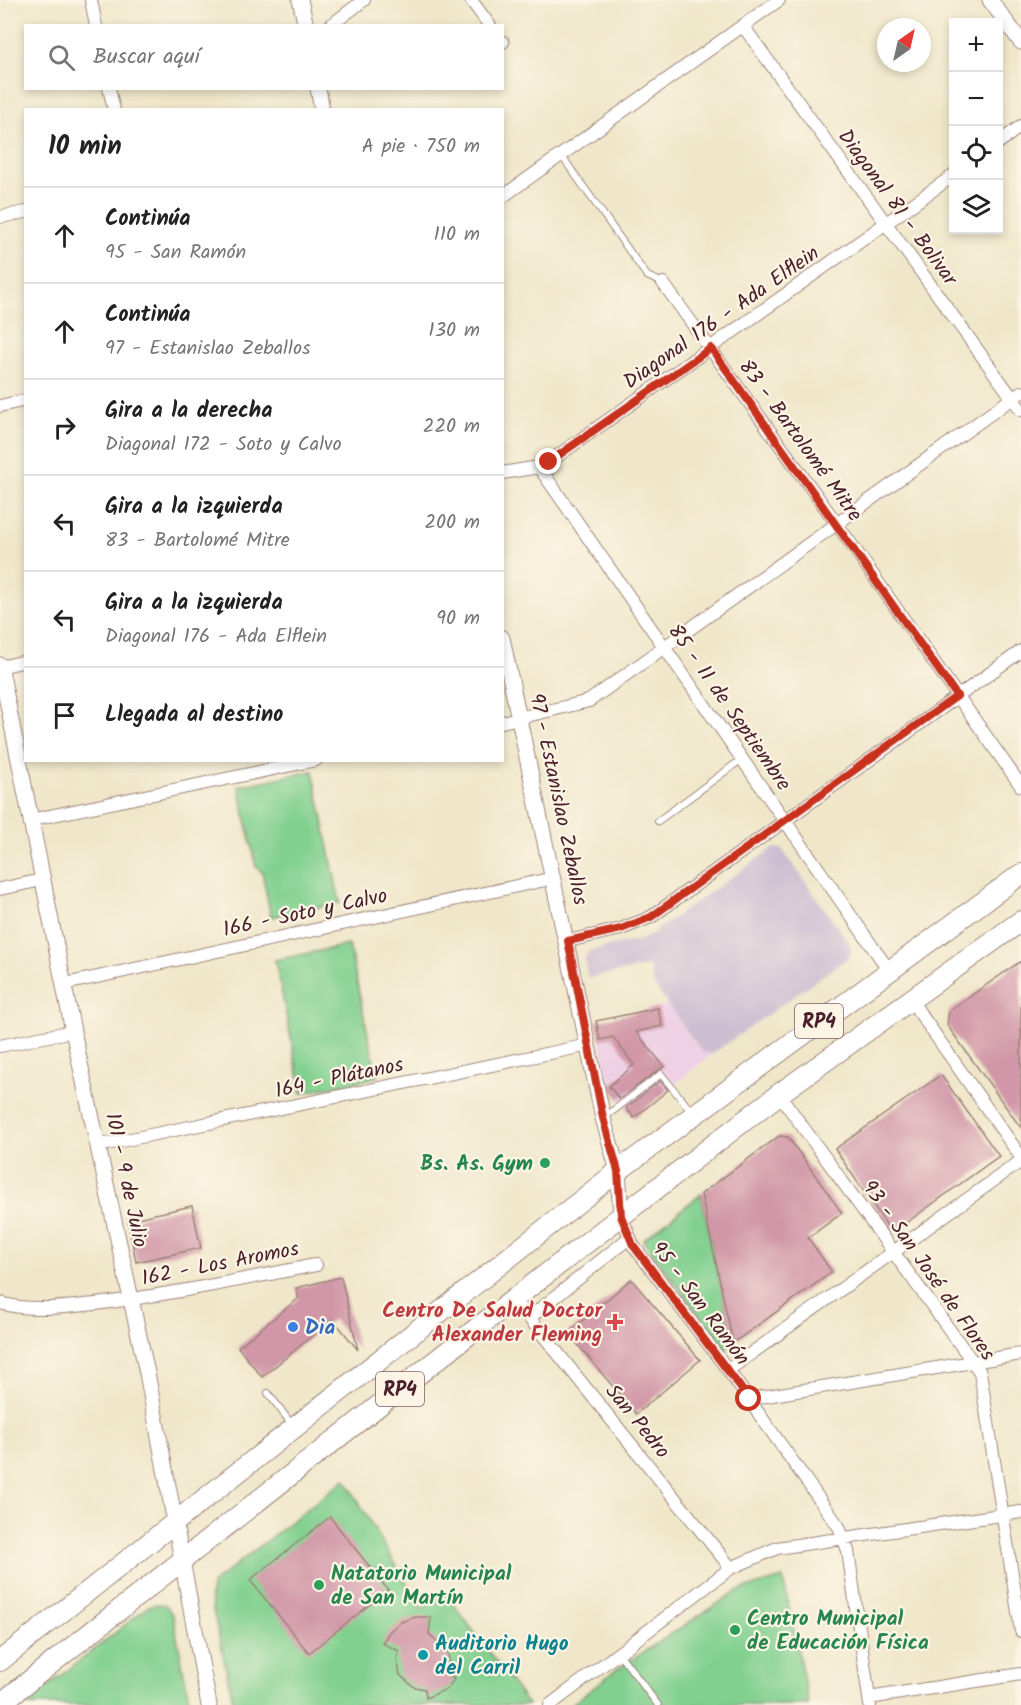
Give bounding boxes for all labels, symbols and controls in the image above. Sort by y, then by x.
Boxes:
north arrow [877,18,931,72]
map controls [949,18,1003,234]
button: + [949,18,1003,72]
search box [24,24,504,90]
text: Buscar aquí [93,40,200,75]
icon: search [45,41,78,74]
button: − [949,72,1003,126]
street label: Diagonal 81 - Bolivar [829,123,966,294]
text: 10 min [48,126,122,168]
button: locate [949,126,1003,180]
text: A pie · 750 m [362,131,480,163]
button: layers [949,180,1003,234]
text: Continúa [105,202,190,237]
icon: ahead [48,219,81,252]
text: 110 m [434,219,480,251]
text: 95 - San Ramón [105,237,246,269]
street label: Diagonal 176 - Ada Elflein [617,238,827,399]
text: Continúa [105,298,190,333]
icon: ahead [48,315,81,348]
text: 130 m [428,315,480,347]
text: 97 - Estanislao Zeballos [105,333,311,365]
street label: 83 - Bartolomé Mitre [729,353,870,530]
text: Gira a la derecha [105,394,272,429]
icon: right [48,411,81,444]
text: 220 m [423,411,480,443]
text: Diagonal 172 - Soto y Calvo [105,429,342,461]
route end [535,448,561,474]
text: Gira a la izquierda [105,490,283,525]
icon: left [48,507,81,540]
text: 200 m [424,507,480,539]
text: 83 - Bartolomé Mitre [105,525,290,557]
text: Gira a la izquierda [105,586,283,621]
icon: left [48,603,81,636]
text: 90 m [436,603,480,635]
street label: 85 - 11 de Septiembre [659,617,799,799]
text: Diagonal 176 - Ada Elflein [105,621,327,653]
street label: 97 - Estanislao Zeballos [519,690,596,908]
text: Llegada al destino [105,698,283,733]
icon: arrive [48,699,81,732]
street label: 166 - Soto y Calvo [220,880,391,947]
road number: RP4 [795,1004,843,1038]
street label: 164 - Plátanos [272,1049,407,1108]
street label: 101 - 9 de Julio [95,1110,156,1251]
place label: Bs. As. Gym [420,1148,533,1181]
marker: Bs. As. Gym [538,1156,552,1170]
street label: 93 - San José de Flores [853,1174,1003,1368]
street label: 162 - Los Aromos [139,1233,302,1296]
street label: 95 - San Ramón [642,1235,758,1373]
place label: Centro De Salud Doctor Alexander Fleming [382,1295,603,1352]
place label: Dia [305,1312,335,1345]
marker: Centro De Salud Doctor Alexander Fleming [606,1313,624,1331]
marker: Dia [286,1320,300,1334]
road number: RP4 [376,1372,424,1406]
street label: San Pedro [596,1377,677,1467]
route start [735,1385,761,1411]
place label: Natatorio Municipal de San Martín [331,1558,512,1615]
marker: Natatorio Municipal de San Martín [312,1578,326,1592]
place label: Centro Municipal de Educación Física [747,1603,929,1660]
marker: Centro Municipal de Educación Física [728,1623,742,1637]
place label: Auditorio Hugo del Carril [435,1628,569,1685]
marker: Auditorio Hugo del Carril [416,1648,430,1662]

